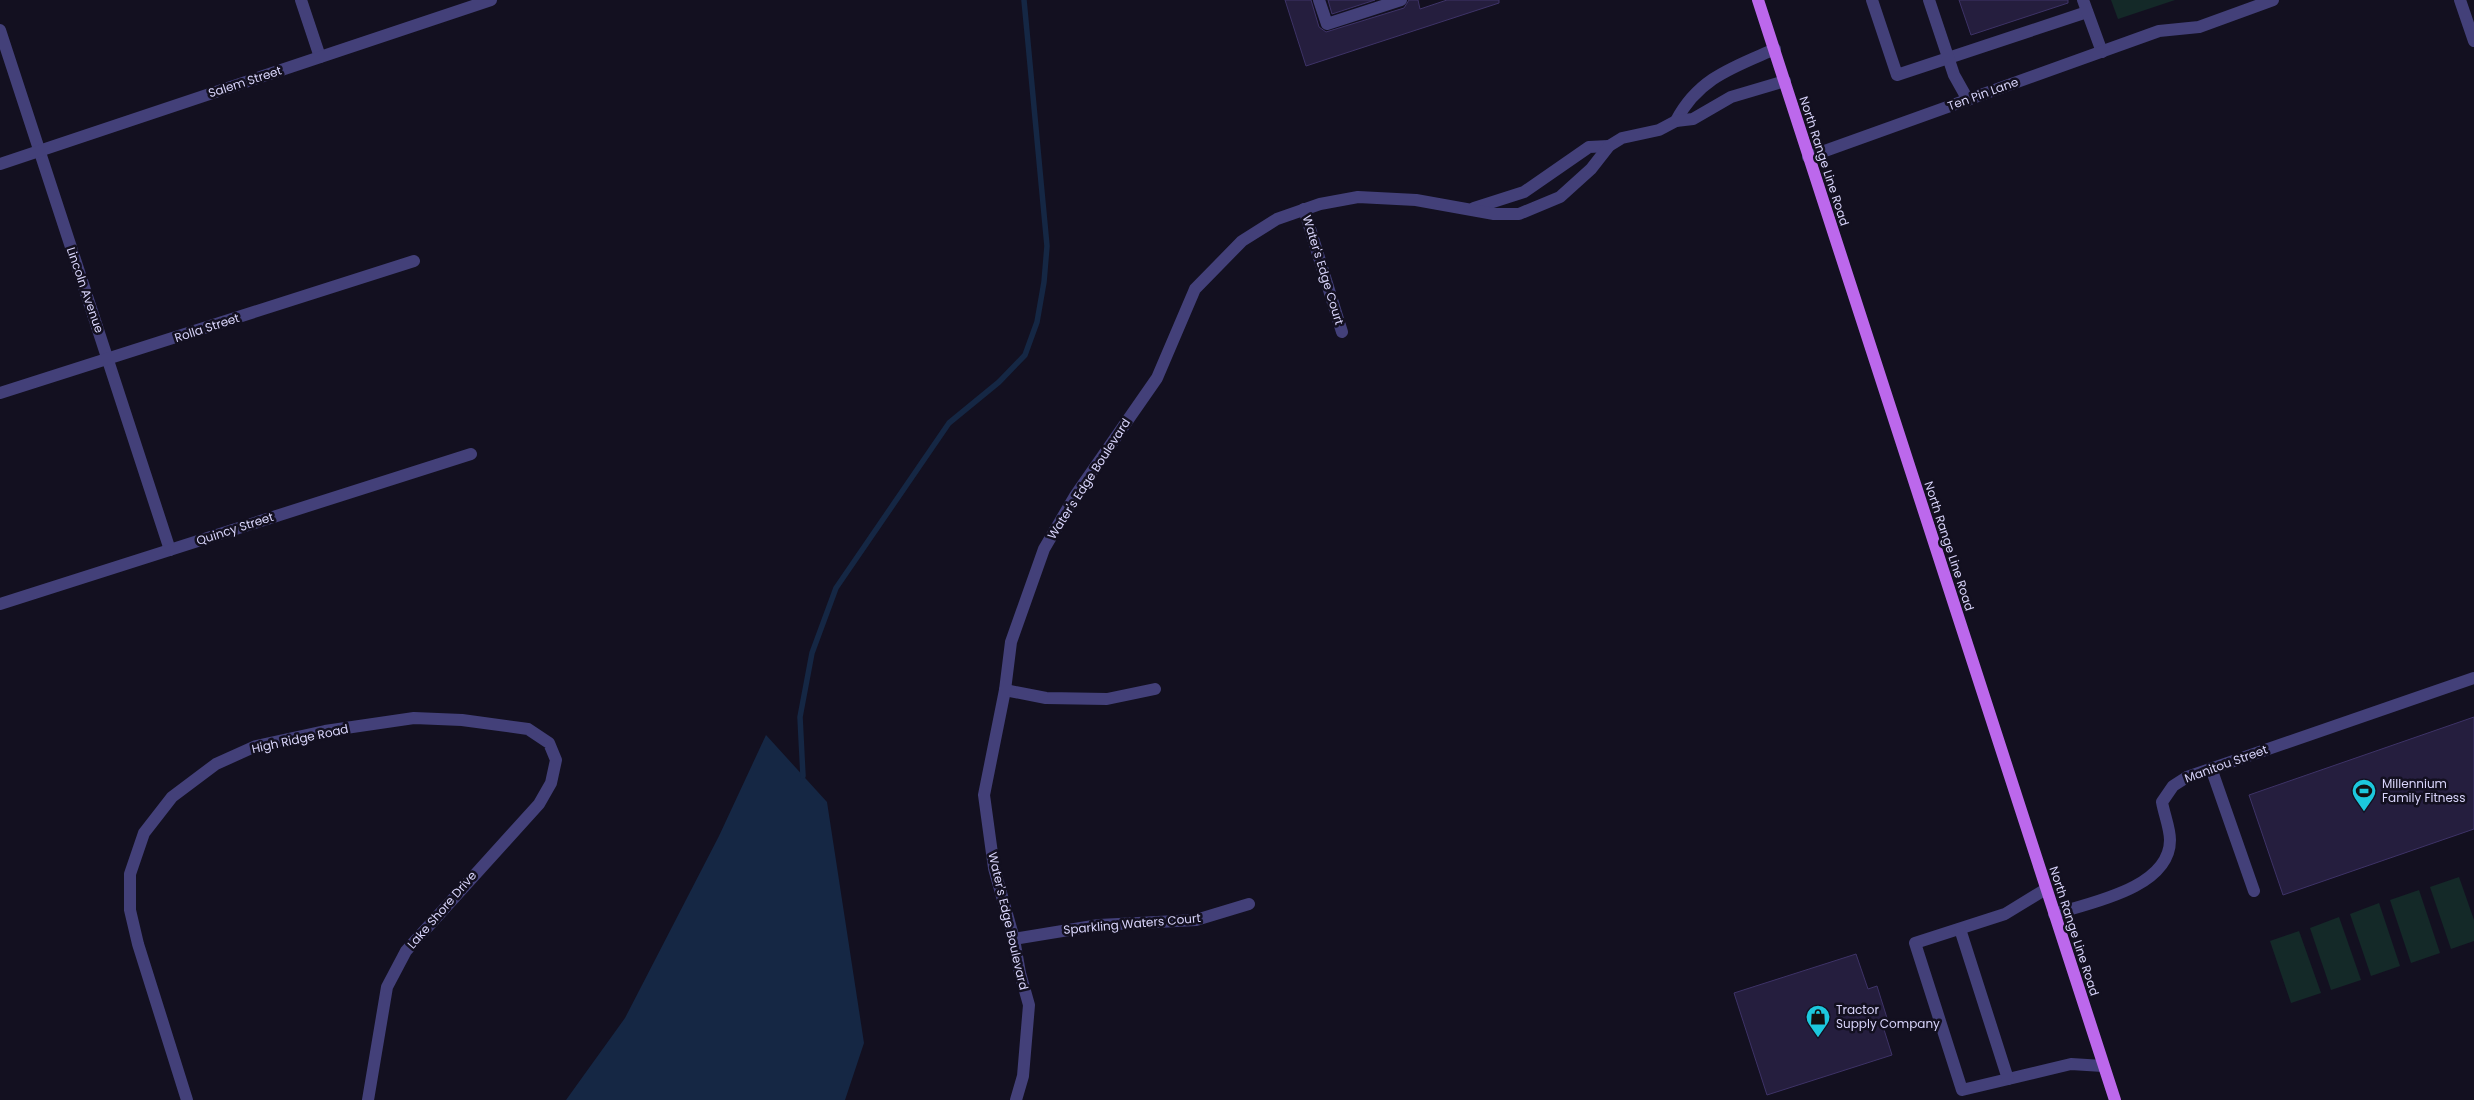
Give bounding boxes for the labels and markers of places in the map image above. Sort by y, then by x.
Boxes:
place label: Millennium Family Fitness [2382,775,2465,806]
sports icon: Millennium Family Fitness [2351,778,2377,812]
place label: Tractor Supply Company [1836,1001,1940,1032]
shop icon: Tractor Supply Company [1805,1004,1831,1038]

